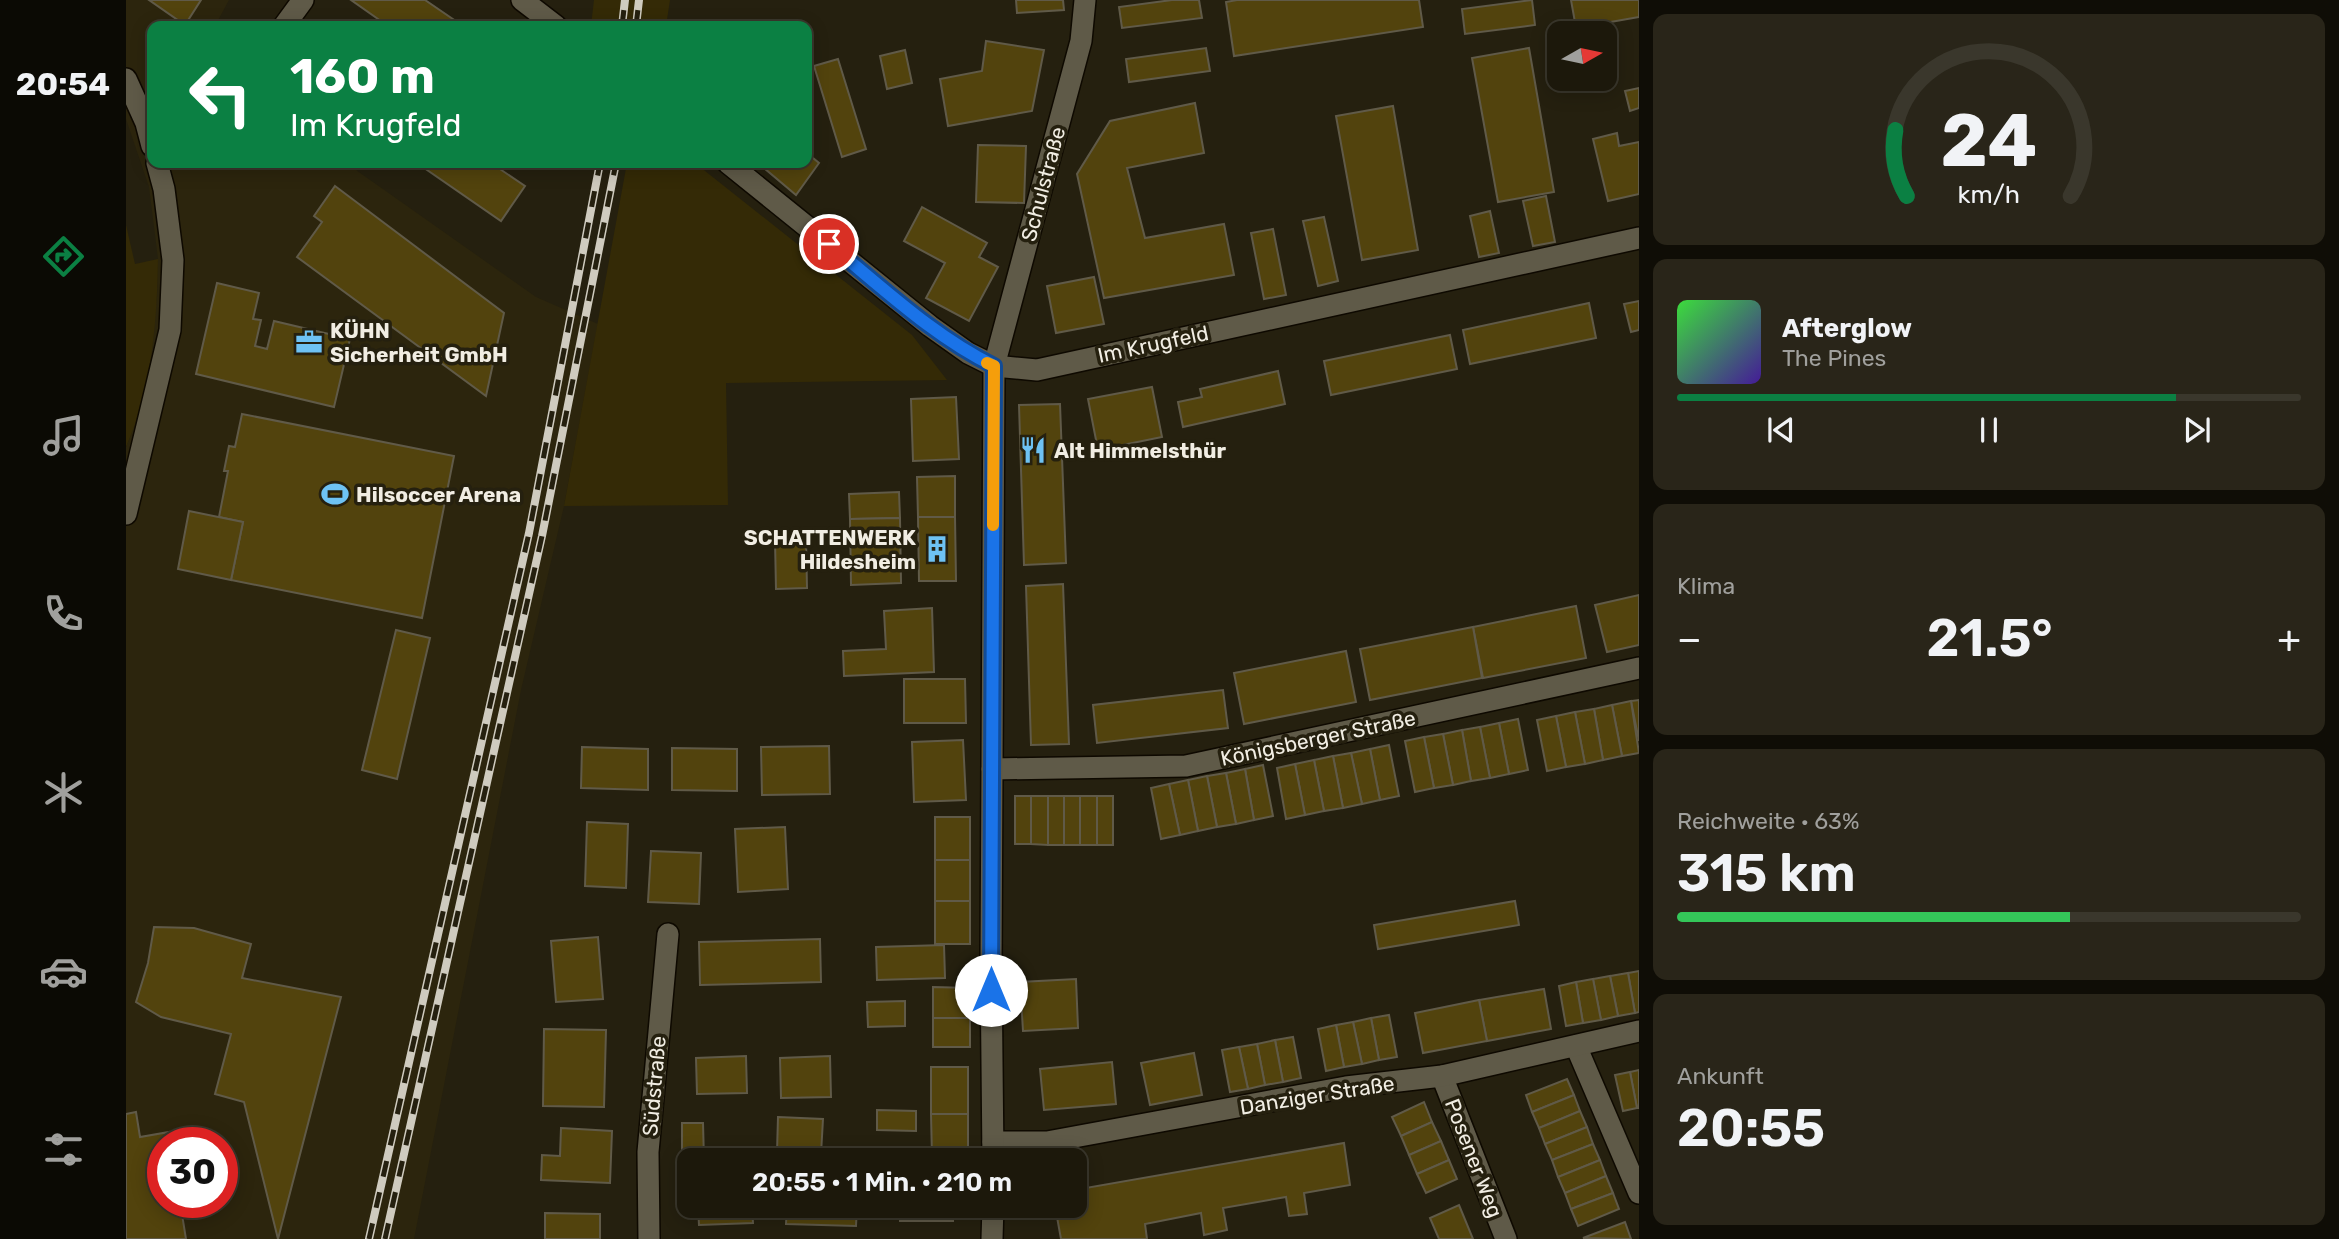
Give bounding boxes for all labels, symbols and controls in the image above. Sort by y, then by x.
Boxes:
north arrow [1547,21,1617,91]
map controls [1547,21,1617,91]
text: 160 m [290,47,435,105]
icon: left [175,49,266,140]
text: 20:54 [16,65,110,103]
text: 24 [1941,98,2037,184]
text: Im Krugfeld [290,106,462,144]
street label: Schulstraße [1016,124,1070,244]
text: km/h [1958,179,2020,208]
pin [799,214,859,274]
icon: arrive [810,225,848,263]
icon: directions [39,232,88,281]
text: Afterglow [1782,313,1912,344]
place label: KÜHN Sicherheit GmbH [330,318,508,367]
street label: Im Krugfeld [1095,320,1211,368]
office icon: KÜHN Sicherheit GmbH [294,327,324,357]
text: The Pines [1782,344,1886,372]
icon: music [39,411,88,460]
icon: previous [1762,411,1800,449]
icon: pause [1970,411,2008,449]
icon: next [2178,411,2216,449]
restaurant icon: Alt Himmelsthür [1018,435,1048,465]
place label: Alt Himmelsthür [1054,438,1226,463]
sports icon: Hilsoccer Arena [320,479,350,509]
place label: Hilsoccer Arena [356,482,521,507]
place label: SCHATTENWERK Hildesheim [744,525,916,574]
building icon: SCHATTENWERK Hildesheim [922,534,952,564]
text: Klima [1677,572,1735,600]
icon: phone [39,589,88,638]
text: 21.5° [1926,607,2053,669]
text: − [1677,616,1702,662]
text: + [2277,616,2301,662]
street label: Königsberger Straße [1218,705,1418,771]
icon: climate [39,768,88,817]
text: Reichweite · 63% [1677,807,1859,835]
text: 315 km [1677,842,1856,904]
icon: car [39,947,88,996]
position arrow [954,953,1028,1027]
street label: Südstraße [637,1035,671,1137]
text: Ankunft [1677,1062,1764,1090]
street label: Danziger Straße [1238,1070,1396,1120]
street label: Posener Weg [1440,1095,1508,1221]
text: 20:55 [1677,1097,1825,1159]
icon: filters [39,1125,88,1174]
speed limit sign: 30 [147,1127,238,1218]
text: 20:55 · 1 Min. · 210 m [752,1167,1012,1198]

